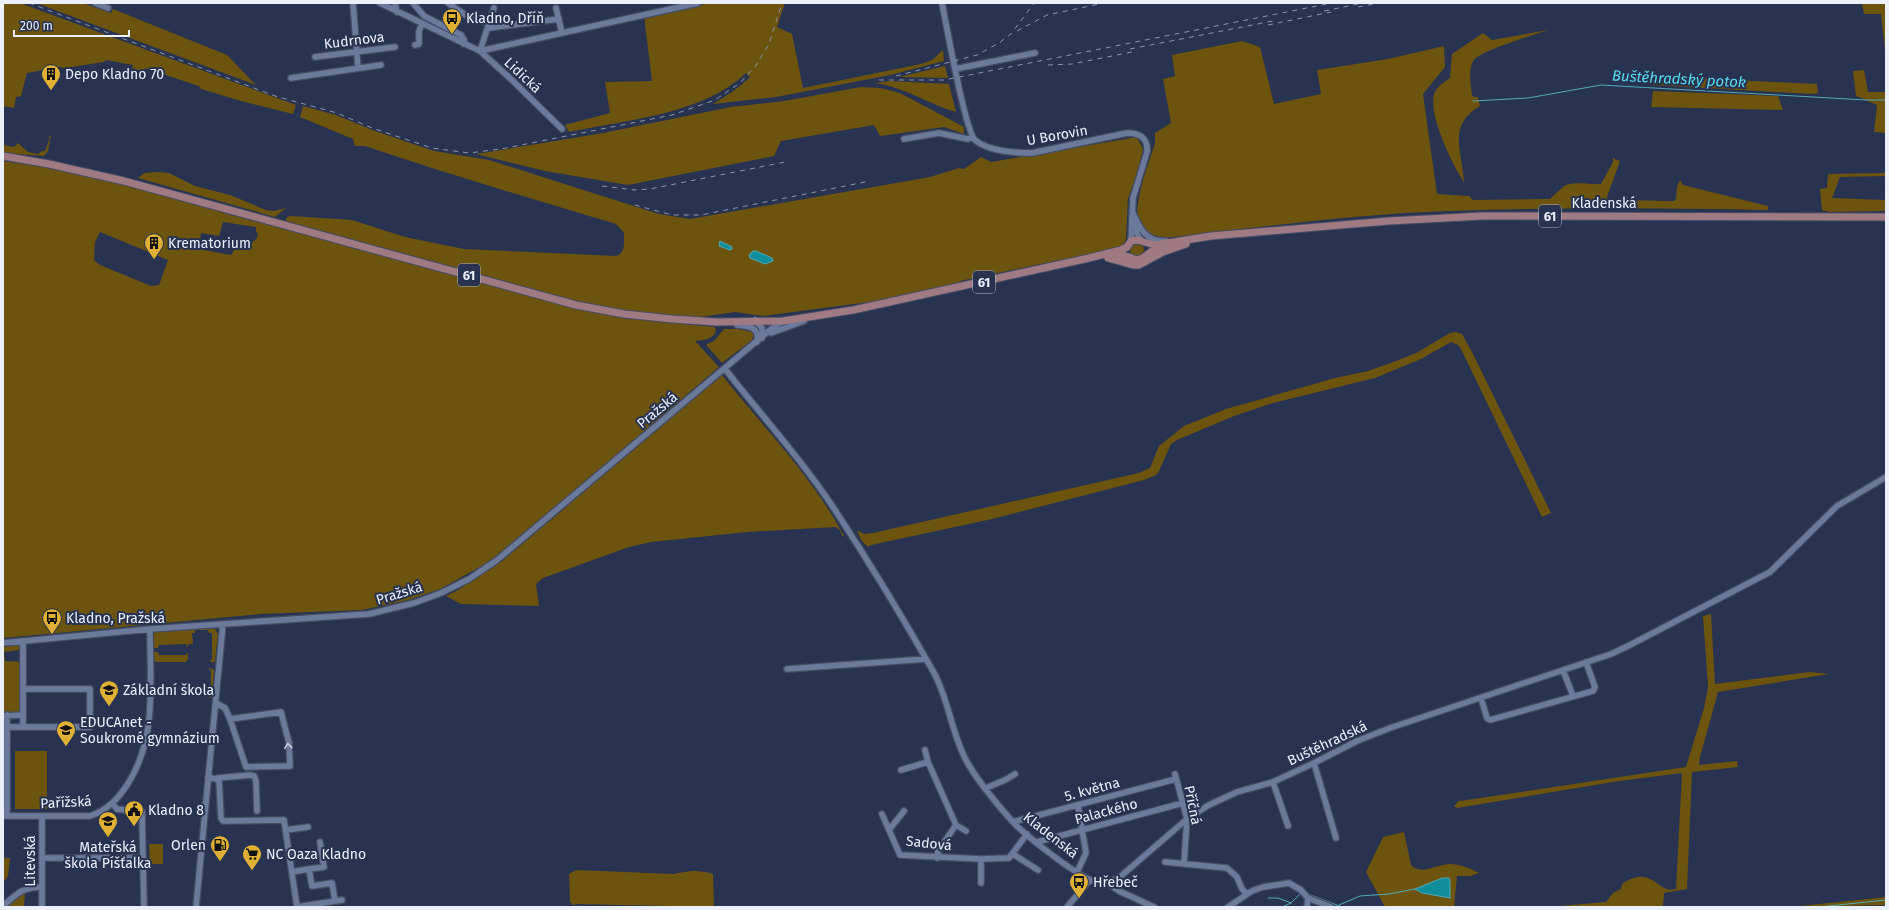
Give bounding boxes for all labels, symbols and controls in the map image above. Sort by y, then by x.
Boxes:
bus stop icon: Kladno, Dříň [441,7,463,35]
place label: Kladno, Dříň [466,10,544,27]
scale bar [14,12,129,38]
text: 200 m [20,19,53,33]
street label: Kudrnova [323,28,385,53]
street label: Lidická [501,54,545,97]
building icon: Depo Kladno 70 [40,63,62,91]
place label: Depo Kladno 70 [65,66,164,83]
water label: Buštěhradský potok [1612,67,1746,91]
street label: U Borovin [1025,122,1089,149]
street label: Kladenská [1571,195,1637,212]
road number: 61 [1539,205,1561,227]
building icon: Krematorium [143,232,165,260]
place label: Krematorium [168,235,251,252]
road number: 61 [458,264,480,286]
road number: 61 [973,271,995,293]
street label: Pražská [634,389,681,432]
street label: Pražská [374,578,424,609]
bus stop icon: Kladno, Pražská [41,607,63,635]
place label: Kladno, Pražská [66,610,165,627]
school or university icon: Základní škola [98,679,120,707]
place label: Základní škola [123,682,214,699]
place label: EDUCAnet - Soukromé gymnázium [80,714,220,747]
street label: Buštěhradská [1285,718,1370,769]
school or university icon: EDUCAnet - Soukromé gymnázium [55,719,77,747]
one-way arrow [284,743,293,749]
street label: 5. května [1063,774,1122,805]
street label: Příčná [1180,784,1205,826]
street label: Pařížská [40,793,92,812]
street label: Palackého [1073,795,1139,828]
public building icon: Kladno 8 [123,799,145,827]
place label: Kladno 8 [148,802,204,819]
street label: Kladenská [1020,809,1082,862]
school or university icon: Mateřská škola Píšťalka [97,810,119,838]
street label: Sadová [905,833,953,854]
fuel station icon: Orlen [209,834,231,862]
street label: Litevská [22,835,39,887]
place label: Orlen [171,837,206,854]
place label: Mateřská škola Píšťalka [65,839,151,872]
supermarket icon: NC Oaza Kladno [241,843,263,871]
place label: NC Oaza Kladno [266,846,366,863]
bus stop icon: Hřebeč [1068,871,1090,899]
place label: Hřebeč [1093,874,1138,891]

